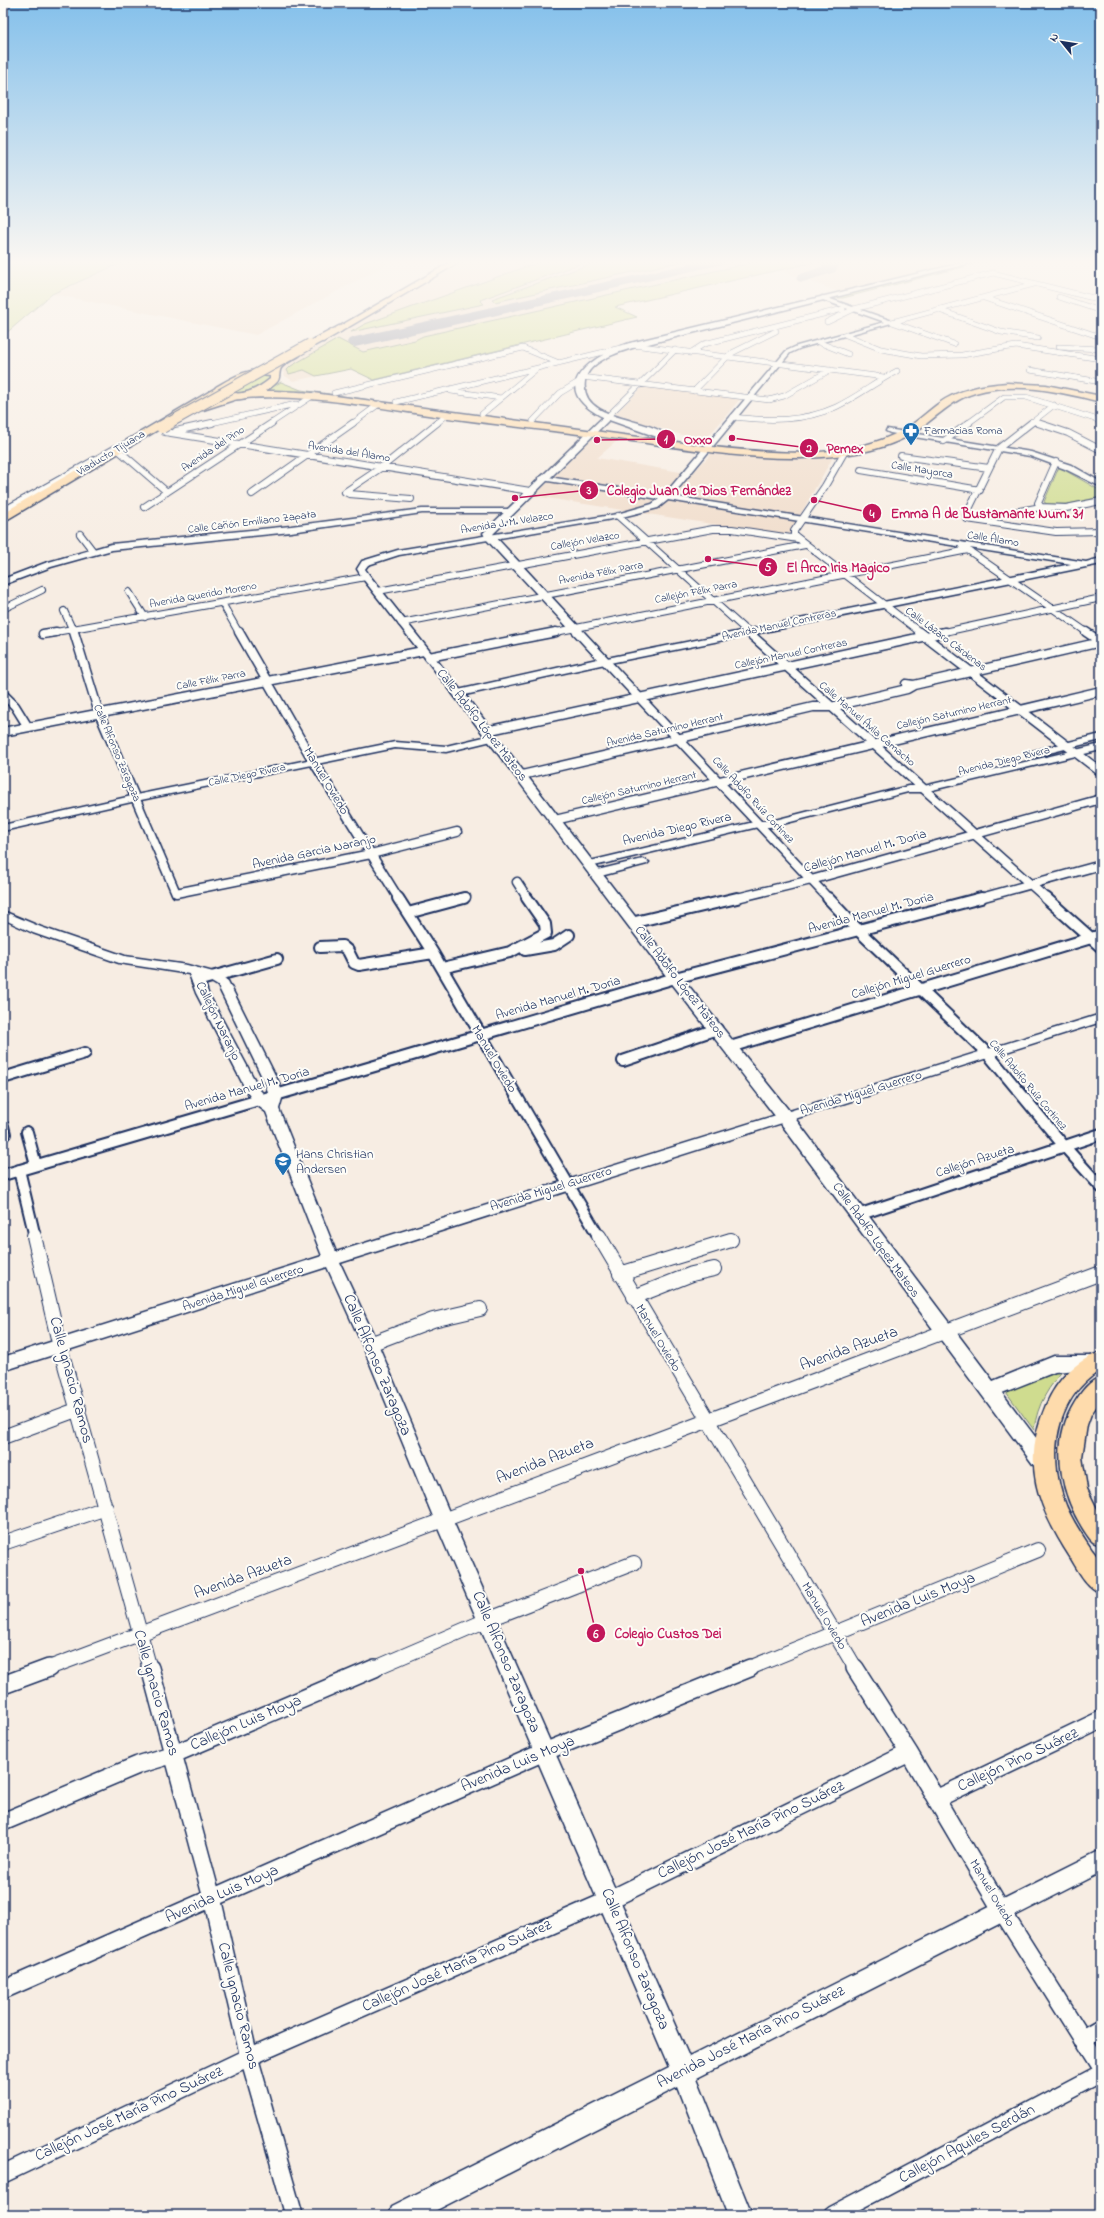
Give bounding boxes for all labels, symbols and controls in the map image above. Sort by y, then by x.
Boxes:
north arrow [1042,22,1082,62]
text: N [1045,30,1063,45]
pharmacy icon: Farmacias Roma [901,421,921,446]
street label: Avenida del Pino [178,422,248,476]
place label: Farmacias Roma [923,423,1002,439]
street label: Viaducto Tijuana [73,426,148,480]
callout: Oxxo [656,426,720,452]
text: Oxxo [684,430,712,451]
text: 1 [664,431,668,449]
callout: Pemex [799,435,872,461]
street label: Avenida del Álamo [307,438,392,466]
text: Pemex [827,439,864,460]
text: 2 [805,440,812,458]
street label: Calle Mayorca [890,457,954,484]
callout: Colegio Juan de Dios Fernández [579,477,799,503]
text: Colegio Juan de Dios Fernández [607,481,792,504]
text: 3 [586,482,592,500]
callout: Emma A de Bustamante Num. 31 [862,500,1091,526]
text: Emma A de Bustamante Num. 31 [891,504,1084,525]
street label: Calle Cañón Emiliano Zapata [187,506,317,538]
text: 4 [869,506,875,524]
street label: Avenida J. M. Velazco [459,508,555,538]
street label: Callejón Velazco [549,527,621,555]
street label: Calle Álamo [966,527,1020,551]
callout: El Arco Iris Magico [758,554,897,580]
street label: Avenida Félix Parra [557,557,645,589]
text: El Arco Iris Magico [786,558,890,581]
text: 5 [765,559,772,577]
street label: Callejón Félix Parra [653,576,739,608]
street label: Avenida Querido Moreno [148,578,258,612]
street label: Calle Lázaro Cárdenas [902,603,990,675]
street label: Avenida Manuel Contreras [720,605,838,645]
street label: Callejón Manuel Contreras [733,634,849,674]
street label: Calle Félix Parra [175,665,247,695]
street label: Calle Adolfo López Mateos [432,665,532,786]
street label: Calle Manuel Ávila Camacho [815,678,919,771]
street label: Callejón Saturnino Herrant [895,692,1013,734]
street label: Calle Alfonso Zaragoza [88,702,145,805]
street label: Avenida Saturnino Herrant [605,709,725,751]
street label: Avenida Diego Rivera [957,742,1052,781]
street label: Manuel Oviedo [298,744,354,819]
street label: Calle Adolfo Ruíz Cortinez [708,753,798,847]
street label: Calle Diego Rivera [207,759,287,792]
street label: Callejón Saturnino Herrant [580,767,698,809]
street label: Avenida Diego Rivera [621,807,733,852]
street label: Callejón Manuel M. Doria [801,824,929,878]
street label: Avenida Garcia Naranjo [251,830,378,874]
street label: Avenida Manuel M. Doria [806,887,936,939]
street label: Calle Adolfo López Mateos [630,922,730,1043]
street label: Callejón Miguel Guerrero [849,950,974,1005]
street label: Avenida Manuel M. Doria [493,971,623,1025]
street label: Callejón Naranjo [191,978,245,1064]
street label: Manuel Oviedo [466,1022,522,1097]
street label: Calle Adolfo Ruíz Cortinez [985,1036,1071,1134]
street label: Avenida Manuel M. Doria [182,1062,312,1116]
street label: Avenida Miguel Guerrero [798,1065,925,1122]
street label: Callejón Azueta [933,1139,1017,1183]
place label: Hans Christian Andersen [296,1145,373,1179]
school or university icon: Hans Christian Andersen [273,1151,293,1176]
street label: Avenida Miguel Guerrero [488,1161,615,1218]
street label: Calle Adolfo López Mateos [828,1178,925,1302]
street label: Avenida Miguel Guerrero [180,1259,307,1318]
street label: Calle Alfonso Zaragoza [336,1290,418,1440]
street label: Manuel Oviedo [630,1301,686,1376]
street label: Calle Ignacio Ramos [43,1314,99,1446]
street label: Avenida Azueta [797,1320,901,1378]
street label: Avenida Azueta [493,1431,597,1491]
street label: Avenida Azueta [191,1548,295,1606]
street label: Avenida Luis Moya [857,1566,979,1634]
street label: Manuel Oviedo [796,1579,852,1654]
street label: Calle Alfonso Zaragoza [465,1587,547,1737]
callout: Colegio Custos Dei [586,1620,730,1646]
text: Colegio Custos Dei [614,1624,722,1647]
text: 6 [592,1626,599,1644]
street label: Calle Ignacio Ramos [127,1627,185,1759]
street label: Callejón Luis Moya [187,1689,305,1757]
street label: Callejón Pino Suárez [954,1721,1083,1799]
street label: Avenida Luis Moya [457,1729,579,1799]
street label: Callejón José María Pino Suárez [653,1774,849,1886]
street label: Manuel Oviedo [964,1856,1020,1931]
street label: Avenida Luis Moya [162,1858,282,1930]
street label: Calle Alfonso Zaragoza [594,1884,676,2034]
street label: Callejón José María Pino Suárez [358,1913,556,2019]
street label: Calle Ignacio Ramos [211,1940,265,2072]
street label: Avenida José María Pino Suárez [653,1979,849,2095]
street label: Callejón José María Pino Suárez [31,2060,227,2168]
street label: Callejón Aquiles Serdán [895,2098,1040,2190]

